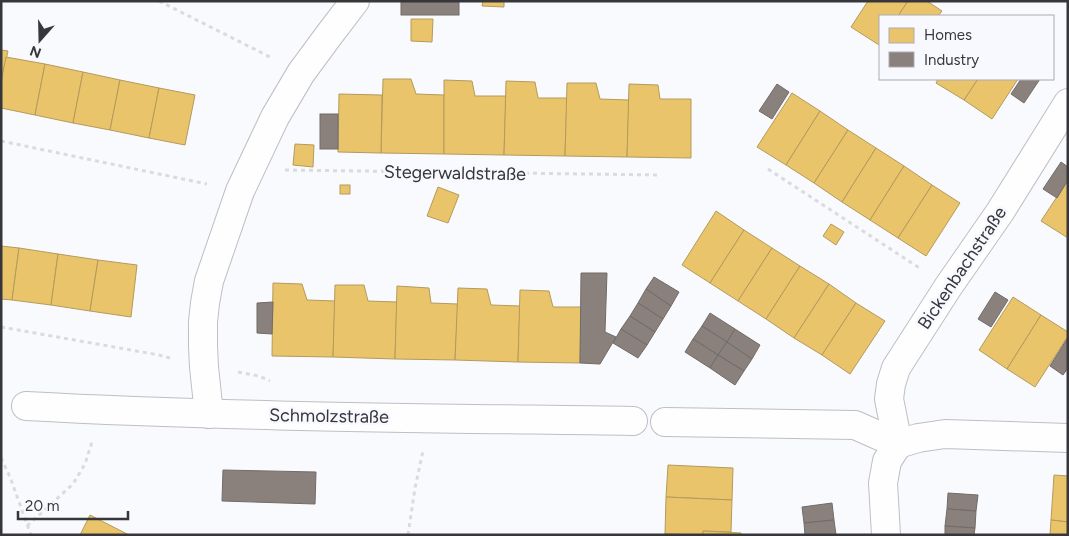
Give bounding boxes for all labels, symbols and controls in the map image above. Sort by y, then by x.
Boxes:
north arrow [15,15,65,65]
legend [879,15,1054,80]
text: Homes [924,26,972,44]
text: N [28,42,44,62]
text: Industry [924,51,979,69]
street label: Stegerwaldstraße [384,161,526,185]
street label: Bickenbachstraße [913,202,1011,334]
street label: Schmolzstraße [269,404,389,428]
scale bar [18,488,128,520]
text: 20 m [25,497,59,515]

